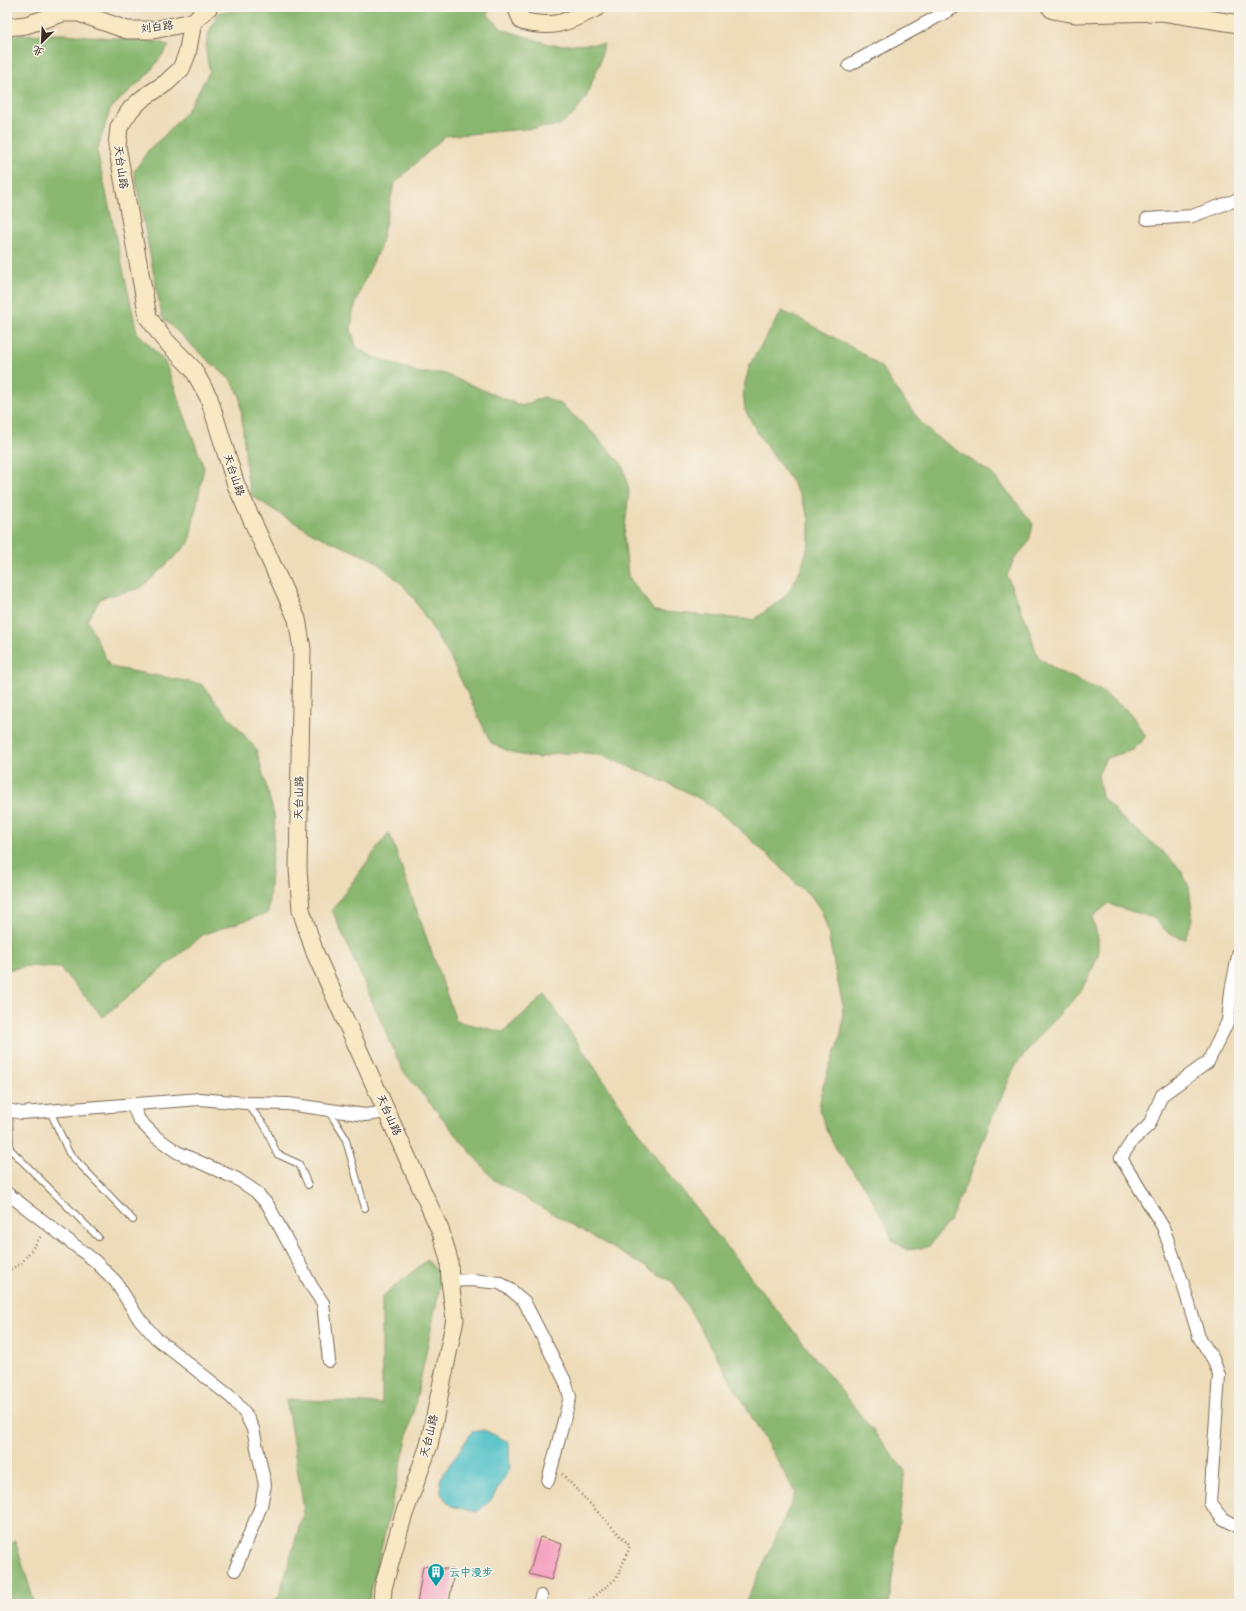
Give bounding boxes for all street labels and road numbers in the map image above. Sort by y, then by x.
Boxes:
street label: 刘白路 [140,19,174,35]
street label: 天台山路 [112,144,130,190]
street label: 天台山路 [221,452,247,498]
street label: 天台山路 [292,776,306,820]
street label: 天台山路 [374,1092,404,1138]
street label: 天台山路 [417,1413,441,1459]

